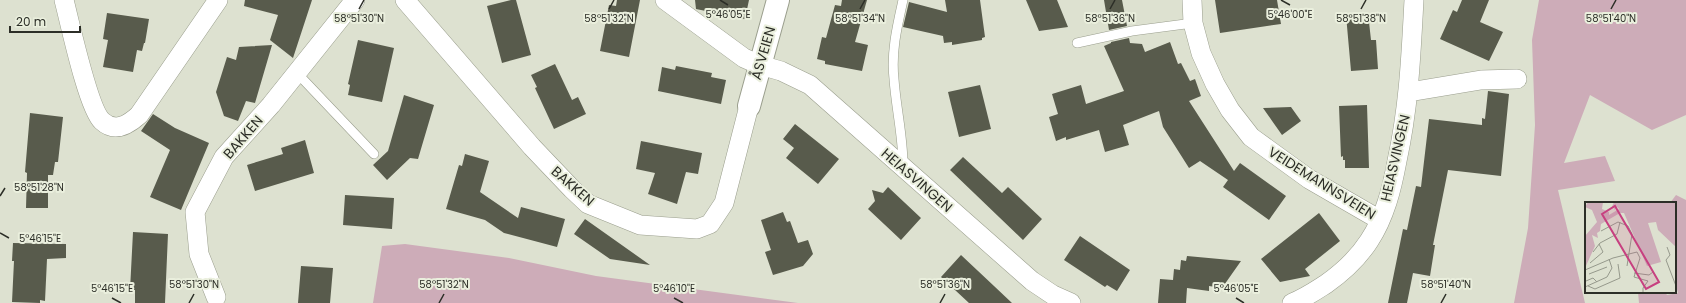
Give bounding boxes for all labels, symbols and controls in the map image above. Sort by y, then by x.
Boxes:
text: 5°46'05"E [705,7,751,22]
text: 5°46'00"E [1267,7,1313,22]
scale bar [10,8,80,34]
text: 58°51'30"N [334,11,384,26]
text: 58°51'32"N [584,11,634,26]
text: 58°51'34"N [835,11,885,26]
text: 58°51'36"N [1085,11,1135,26]
text: 58°51'38"N [1336,11,1386,26]
text: 58°51'40"N [1586,11,1636,26]
text: 20 m [16,13,46,30]
street label: ÅSVEIEN [746,24,780,82]
street label: BAKKEN [218,111,268,163]
street label: HEIASVINGEN [1375,113,1415,203]
street label: VEIDEMANNSVEIEN [1264,142,1380,224]
street label: HEIASVINGEN [877,143,957,217]
street label: BAKKEN [547,161,599,211]
text: 58°51'28"N [14,180,64,195]
inset map [1585,202,1676,293]
text: 5°46'15"E [19,231,61,246]
text: 58°51'30"N [169,277,219,292]
text: 58°51'32"N [419,277,469,292]
text: 58°51'36"N [920,277,970,292]
text: 58°51'40"N [1421,277,1471,292]
text: 5°46'15"E [91,281,133,296]
text: 5°46'10"E [653,281,695,296]
text: 5°46'05"E [1213,281,1259,296]

